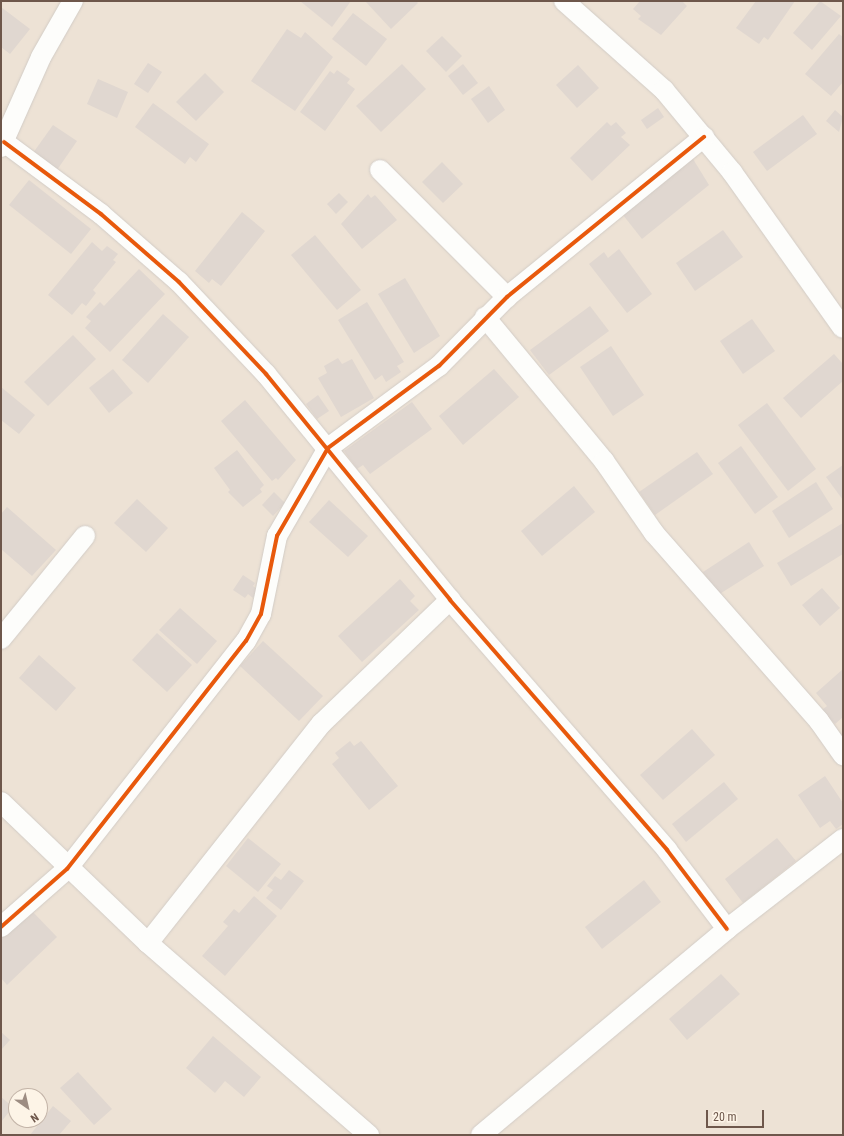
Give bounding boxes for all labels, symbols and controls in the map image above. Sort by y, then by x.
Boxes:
north arrow [8,1088,48,1128]
scale bar [708,1102,766,1128]
text: N [28,1110,41,1125]
text: 20 m [713,1110,737,1124]

